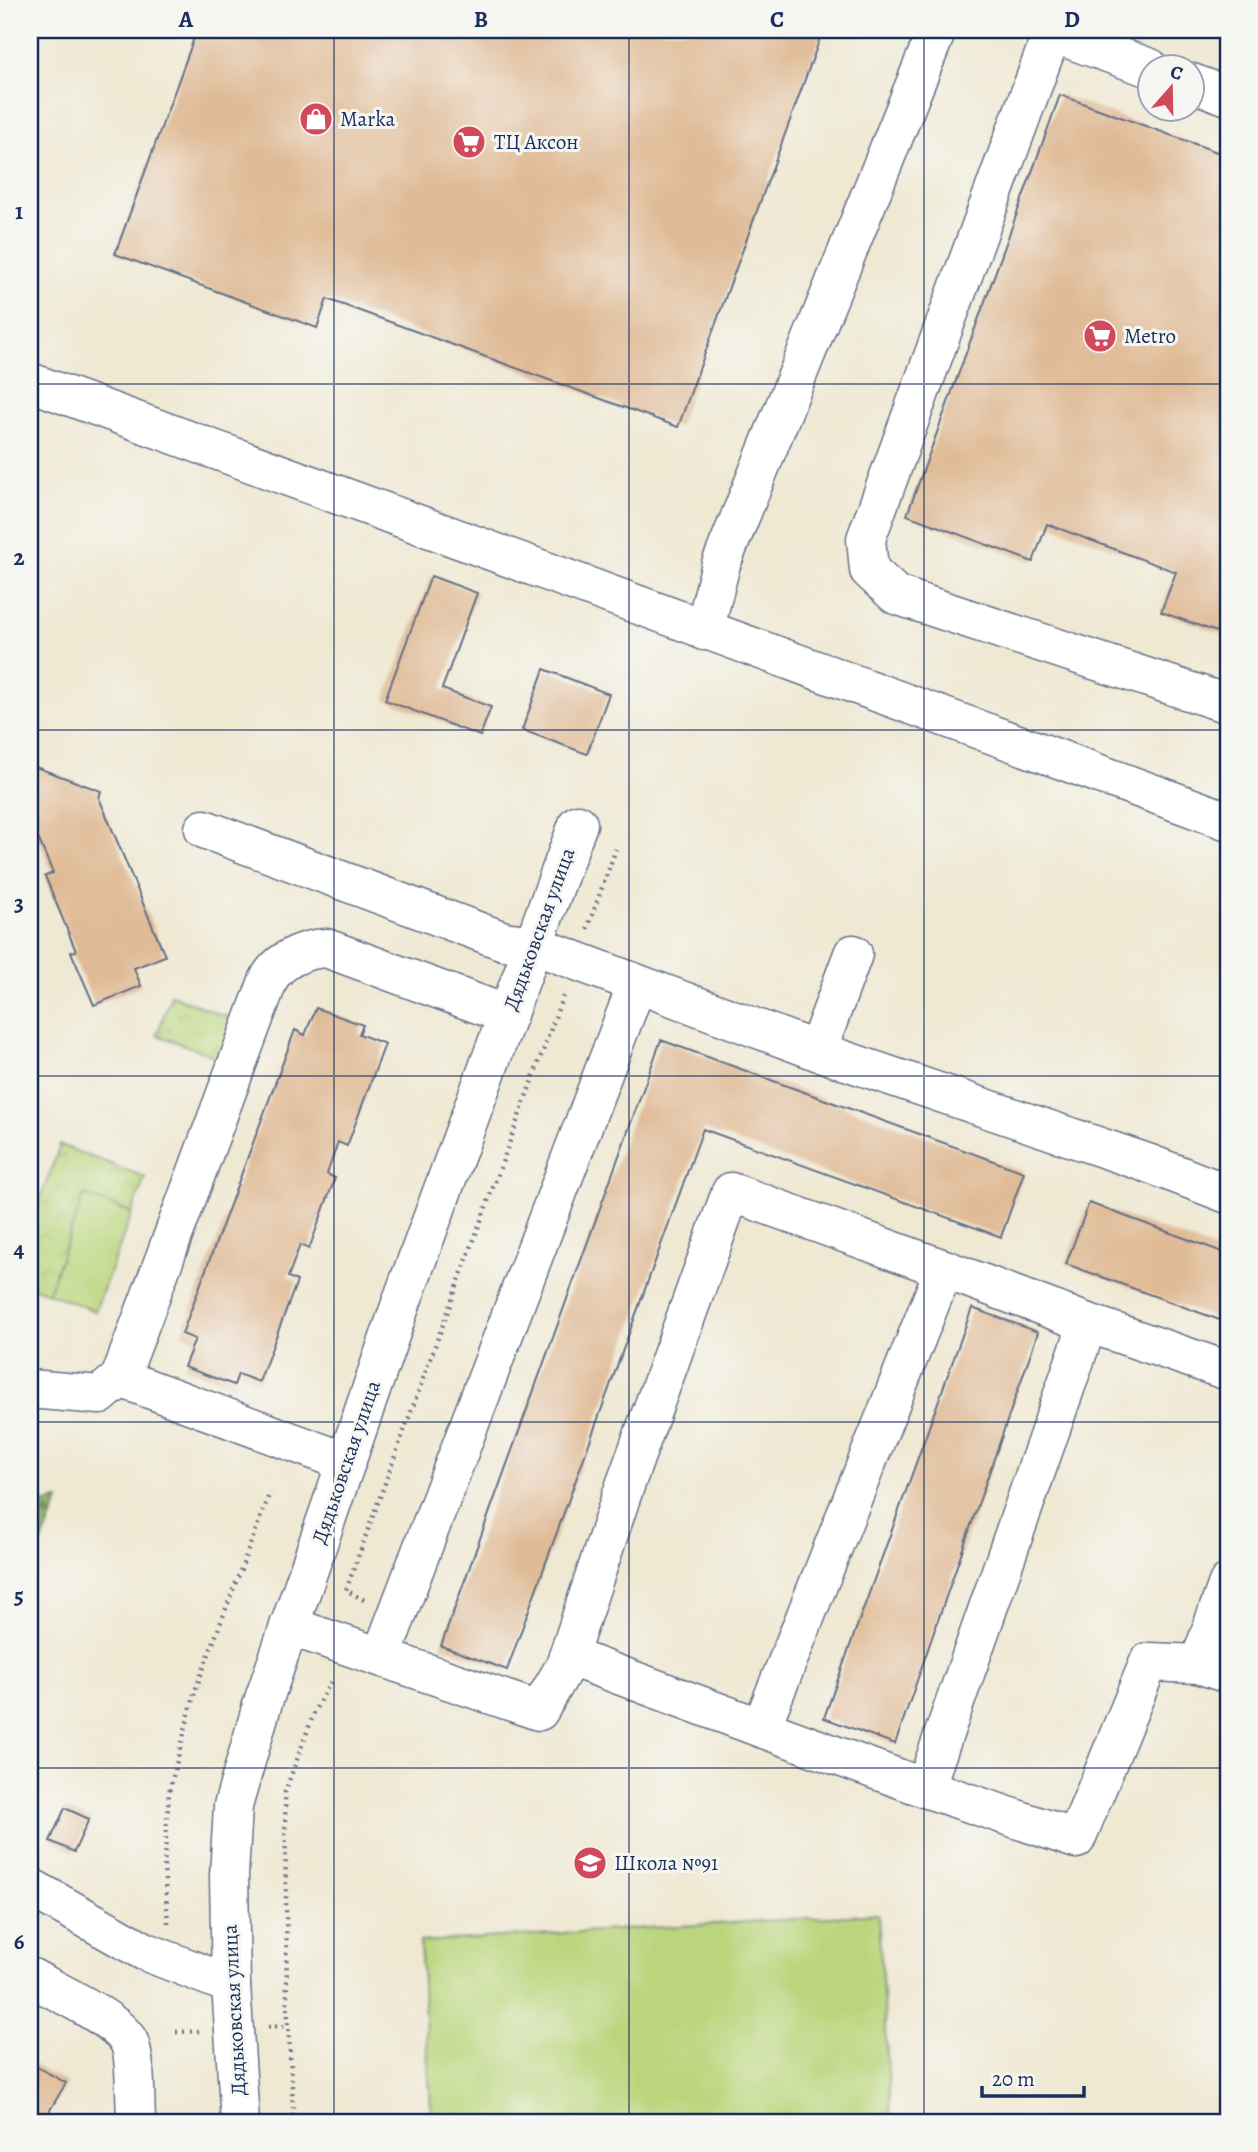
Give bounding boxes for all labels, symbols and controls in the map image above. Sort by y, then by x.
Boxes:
text: A [178,4,194,35]
text: B [474,4,488,35]
text: C [770,4,784,35]
text: D [1064,4,1080,35]
north arrow [1136,52,1206,122]
text: С [1167,59,1186,87]
shop icon: Marka [297,100,335,138]
place label: Marka [340,105,395,133]
supermarket icon: ТЦ Аксон [450,123,488,161]
place label: ТЦ Аксон [494,128,579,156]
text: 1 [15,196,23,227]
supermarket icon: Metro [1081,317,1119,355]
place label: Metro [1124,322,1176,350]
text: 2 [13,542,25,573]
street label: Дядьковская улица [497,843,582,1014]
text: 3 [14,888,24,919]
text: 4 [14,1234,25,1265]
street label: Дядьковская улица [305,1376,387,1548]
text: 5 [14,1580,24,1611]
school or university icon: Школа №91 [571,1844,609,1882]
place label: Школа №91 [614,1849,718,1877]
street label: Дядьковская улица [216,1923,252,2096]
text: 6 [14,1926,25,1957]
scale bar [982,2054,1083,2098]
text: 20 m [992,2065,1035,2093]

